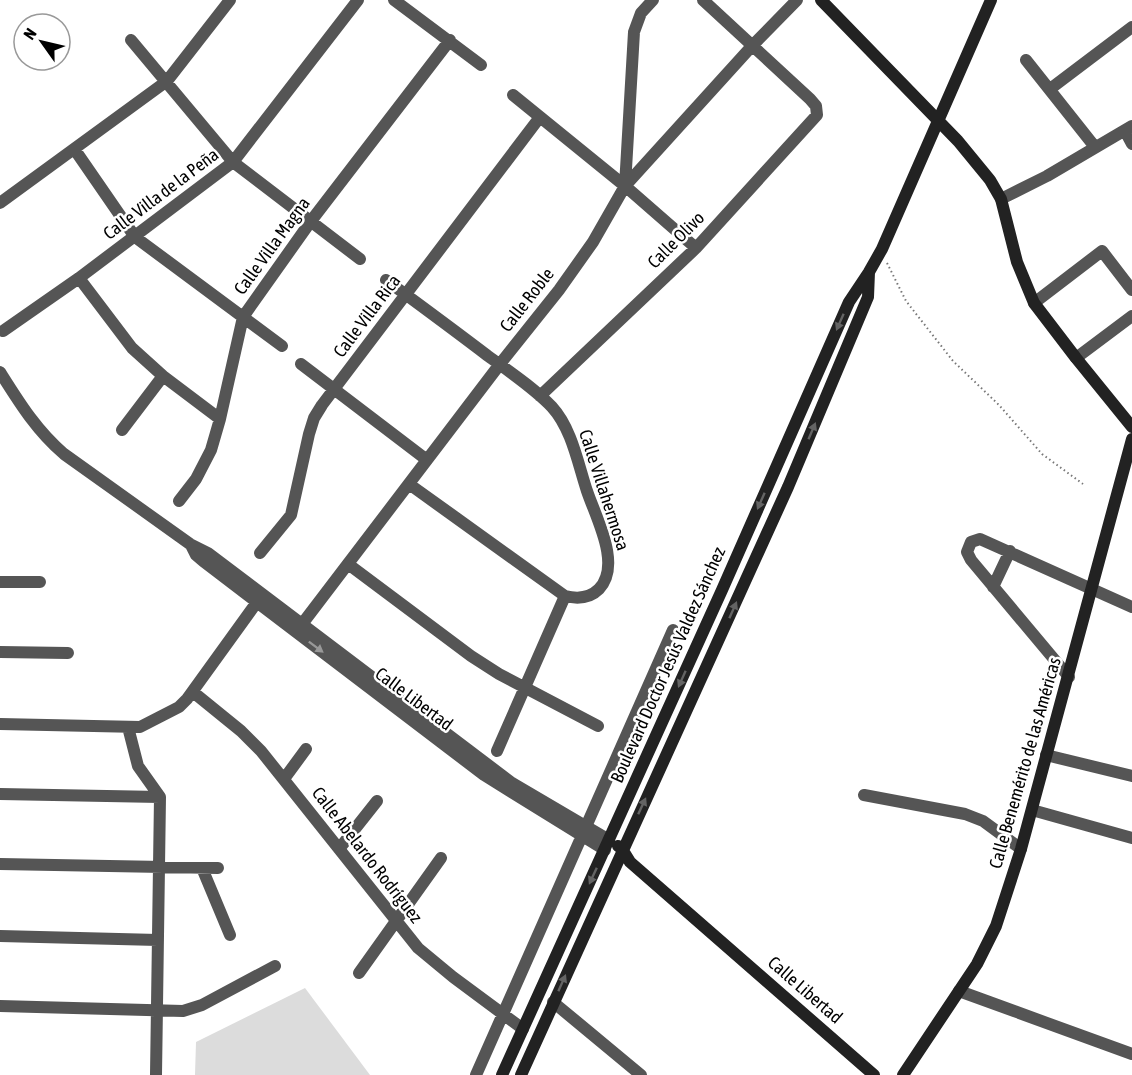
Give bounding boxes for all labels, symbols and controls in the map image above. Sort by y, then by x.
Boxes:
north arrow [12,12,72,72]
text: N [19,25,40,43]
street label: Calle Villa de la Peña [99,144,222,244]
street label: Calle Villa Magna [229,193,314,298]
street label: Calle Olivo [643,207,708,272]
street label: Calle Roble [495,264,558,336]
street label: Calle Villa Rica [329,270,404,361]
one-way arrow [835,314,845,332]
one-way arrow [807,422,817,440]
street label: Calle Villahermosa [575,427,634,553]
one-way arrow [757,492,766,509]
street label: Boulevard Doctor Jesús Valdez Sánchez [606,543,729,786]
one-way arrow [728,601,737,618]
one-way arrow [307,641,323,653]
street label: Calle Benemérito de las Américas [984,655,1065,871]
street label: Calle Libertad [371,663,457,735]
one-way arrow [677,670,687,688]
street label: Calle Abelardo Rodríguez [308,783,427,927]
one-way arrow [638,797,647,814]
one-way arrow [588,867,598,885]
street label: Calle Libertad [764,952,847,1028]
one-way arrow [557,975,566,992]

